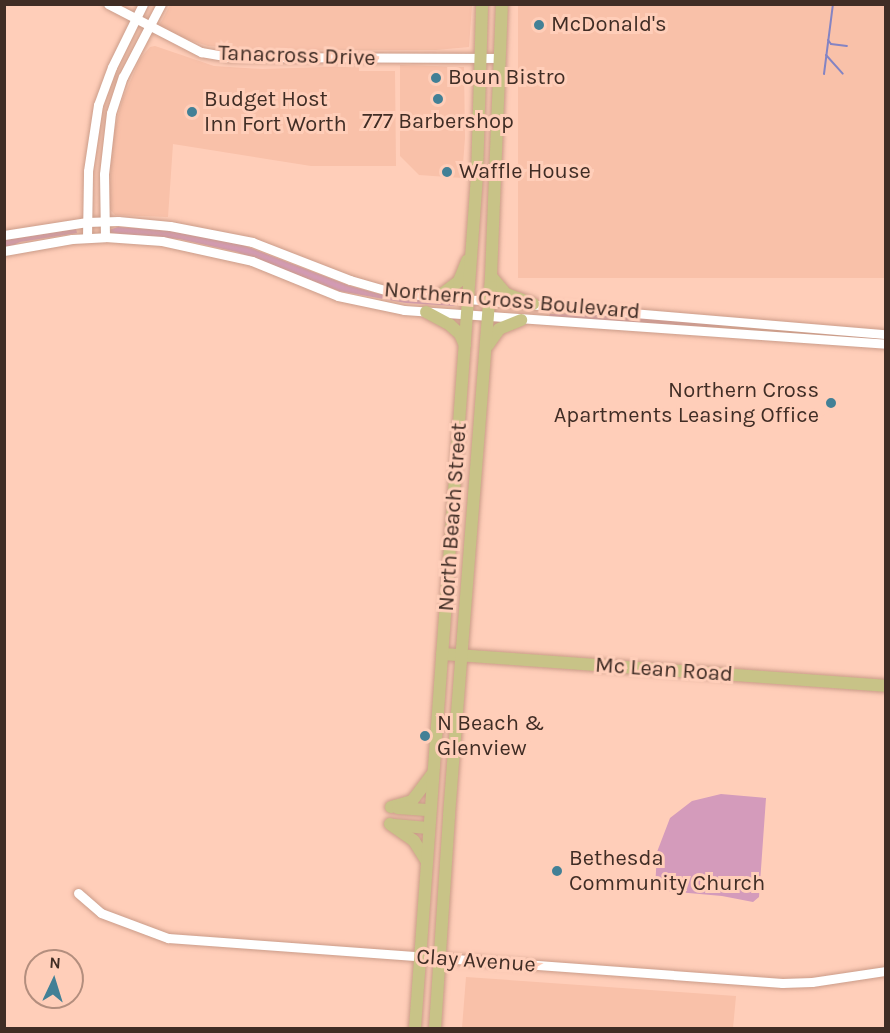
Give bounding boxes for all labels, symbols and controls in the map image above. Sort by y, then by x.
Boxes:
place label: McDonald's [551,12,667,38]
marker: McDonald's [532,18,546,32]
street label: Tanacross Drive [218,40,376,72]
place label: Boun Bistro [448,65,566,91]
marker: Boun Bistro [429,71,443,85]
place label: Budget Host Inn Fort Worth [204,86,347,138]
marker: 777 Barbershop [431,92,445,106]
marker: Budget Host Inn Fort Worth [185,105,199,119]
place label: 777 Barbershop [362,109,514,135]
place label: Waffle House [459,159,591,185]
marker: Waffle House [440,165,454,179]
street label: Northern Cross Boulevard [383,277,641,325]
place label: Northern Cross Apartments Leasing Office [554,377,819,428]
marker: Northern Cross Apartments Leasing Office [824,396,838,410]
street label: North Beach Street [433,422,473,612]
street label: Mc Lean Road [594,652,734,688]
place label: N Beach & Glenview [437,710,544,762]
marker: N Beach & Glenview [418,729,432,743]
place label: Bethesda Community Church [569,845,765,896]
marker: Bethesda Community Church [550,864,564,878]
street label: Clay Avenue [415,944,537,978]
north arrow [24,949,84,1009]
text: N [49,953,62,972]

